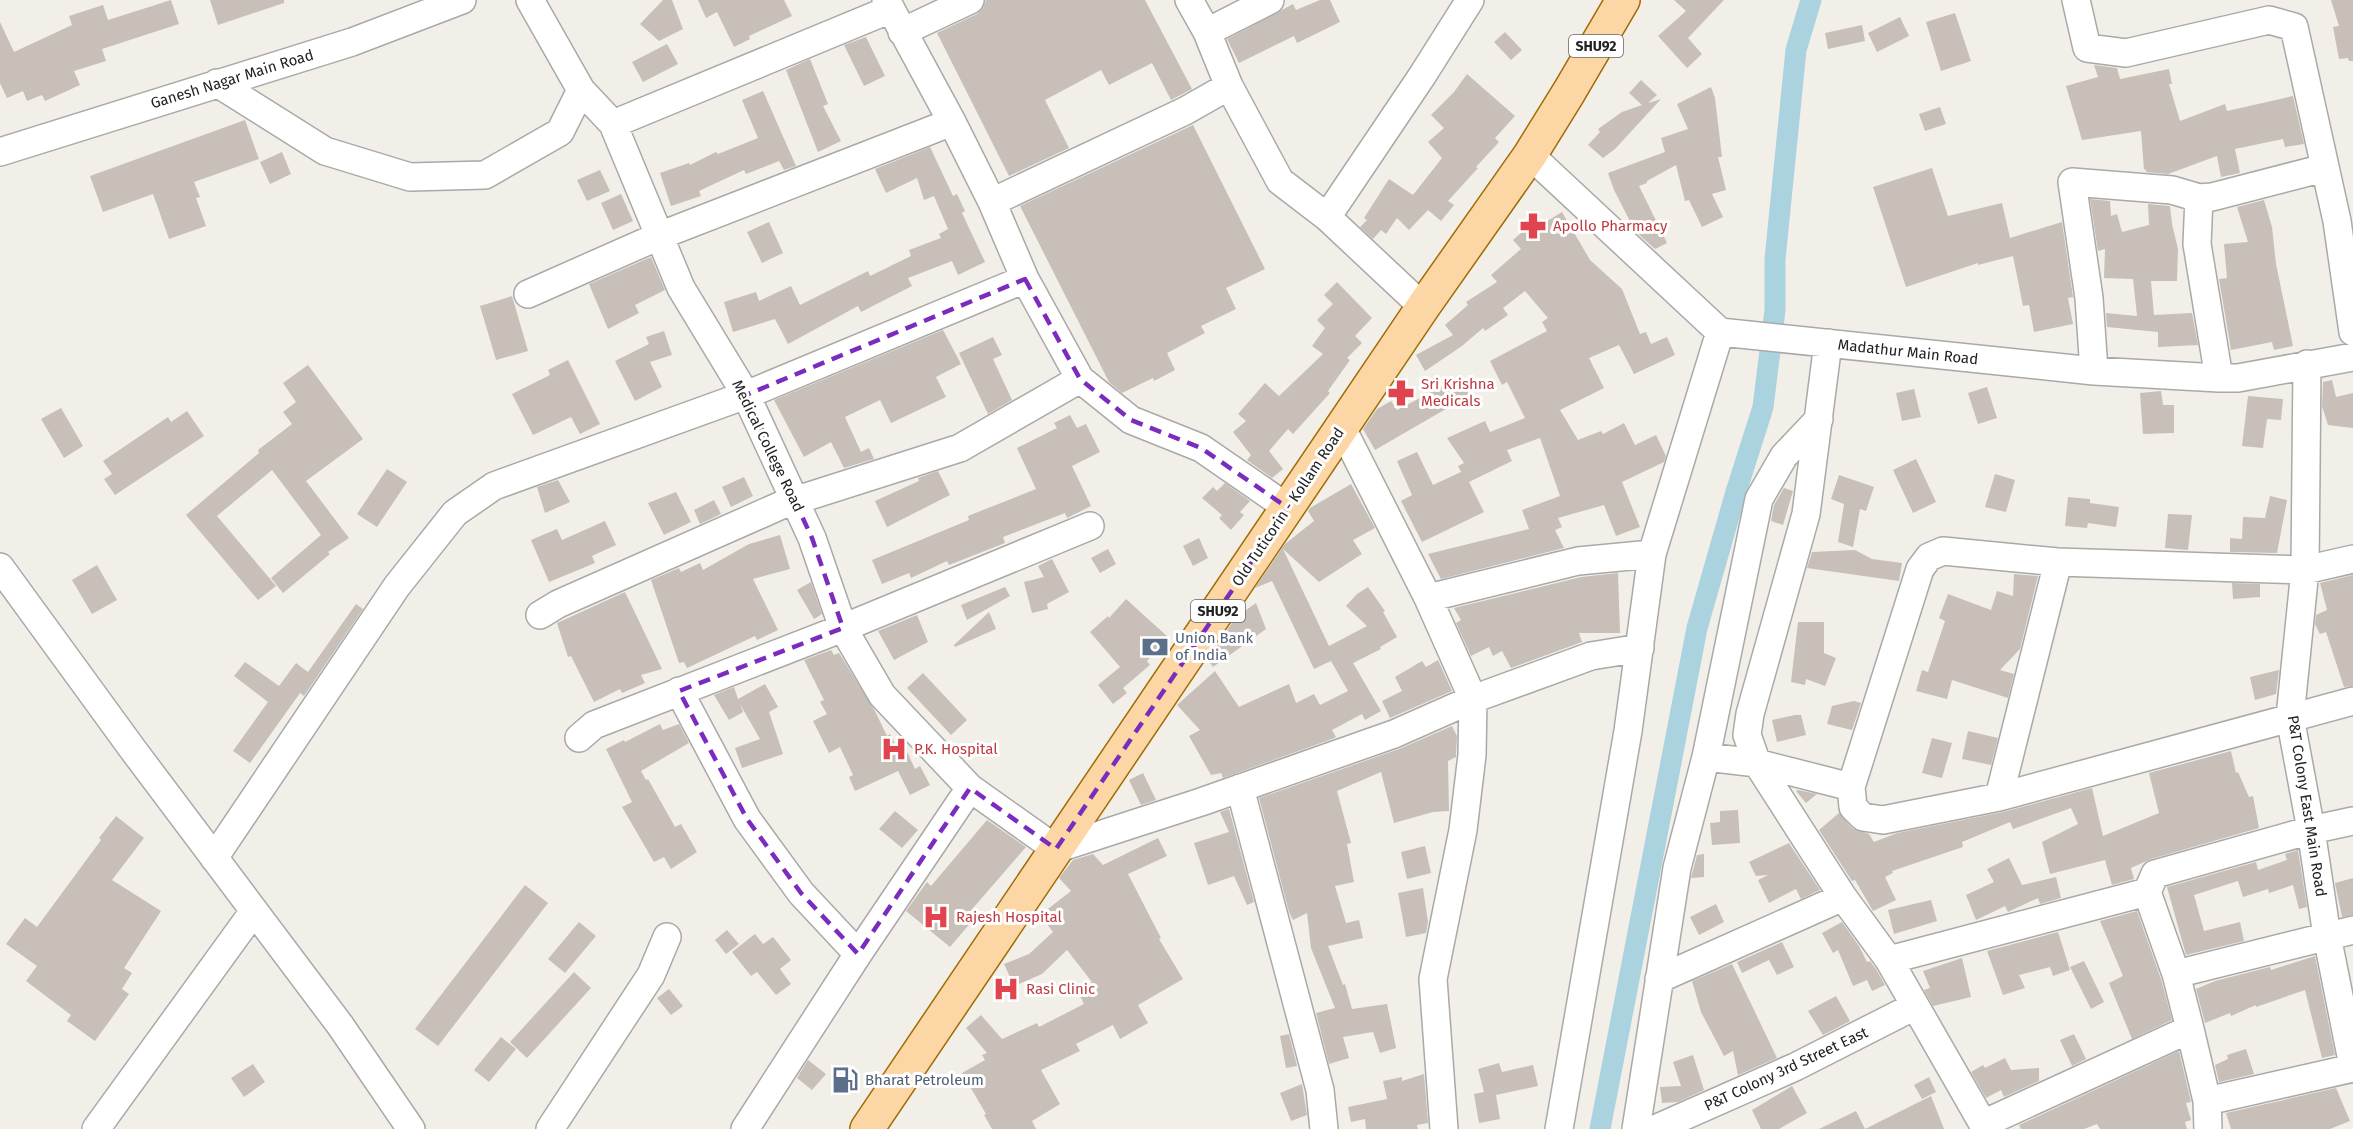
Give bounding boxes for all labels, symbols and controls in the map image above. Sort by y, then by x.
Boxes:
road number: SHU92 [1569,35,1623,57]
street label: Ganesh Nagar Main Road [148,46,316,112]
pharmacy icon: Apollo Pharmacy [1518,211,1548,241]
place label: Apollo Pharmacy [1553,217,1668,235]
street label: Madathur Main Road [1837,336,1979,368]
place label: Sri Krishna Medicals [1421,375,1495,410]
street label: Medical College Road [728,377,808,515]
pharmacy icon: Sri Krishna Medicals [1386,378,1416,408]
street label: Old Tuticorin - Kollam Road [1228,424,1348,590]
road number: SHU92 [1191,600,1245,622]
place label: Union Bank of India [1175,629,1254,664]
bank icon: Union Bank of India [1140,632,1170,662]
street label: P&T Colony East Main Road [2284,714,2330,898]
hospital icon: P.K. Hospital [879,734,909,764]
place label: P.K. Hospital [914,740,998,758]
hospital icon: Rajesh Hospital [921,902,951,932]
place label: Rajesh Hospital [956,908,1063,926]
hospital icon: Rasi Clinic [991,974,1021,1004]
place label: Rasi Clinic [1026,980,1095,998]
street label: P&T Colony 3rd Street East [1701,1023,1871,1115]
fuel station icon: Bharat Petroleum [830,1065,860,1095]
place label: Bharat Petroleum [865,1071,984,1089]

